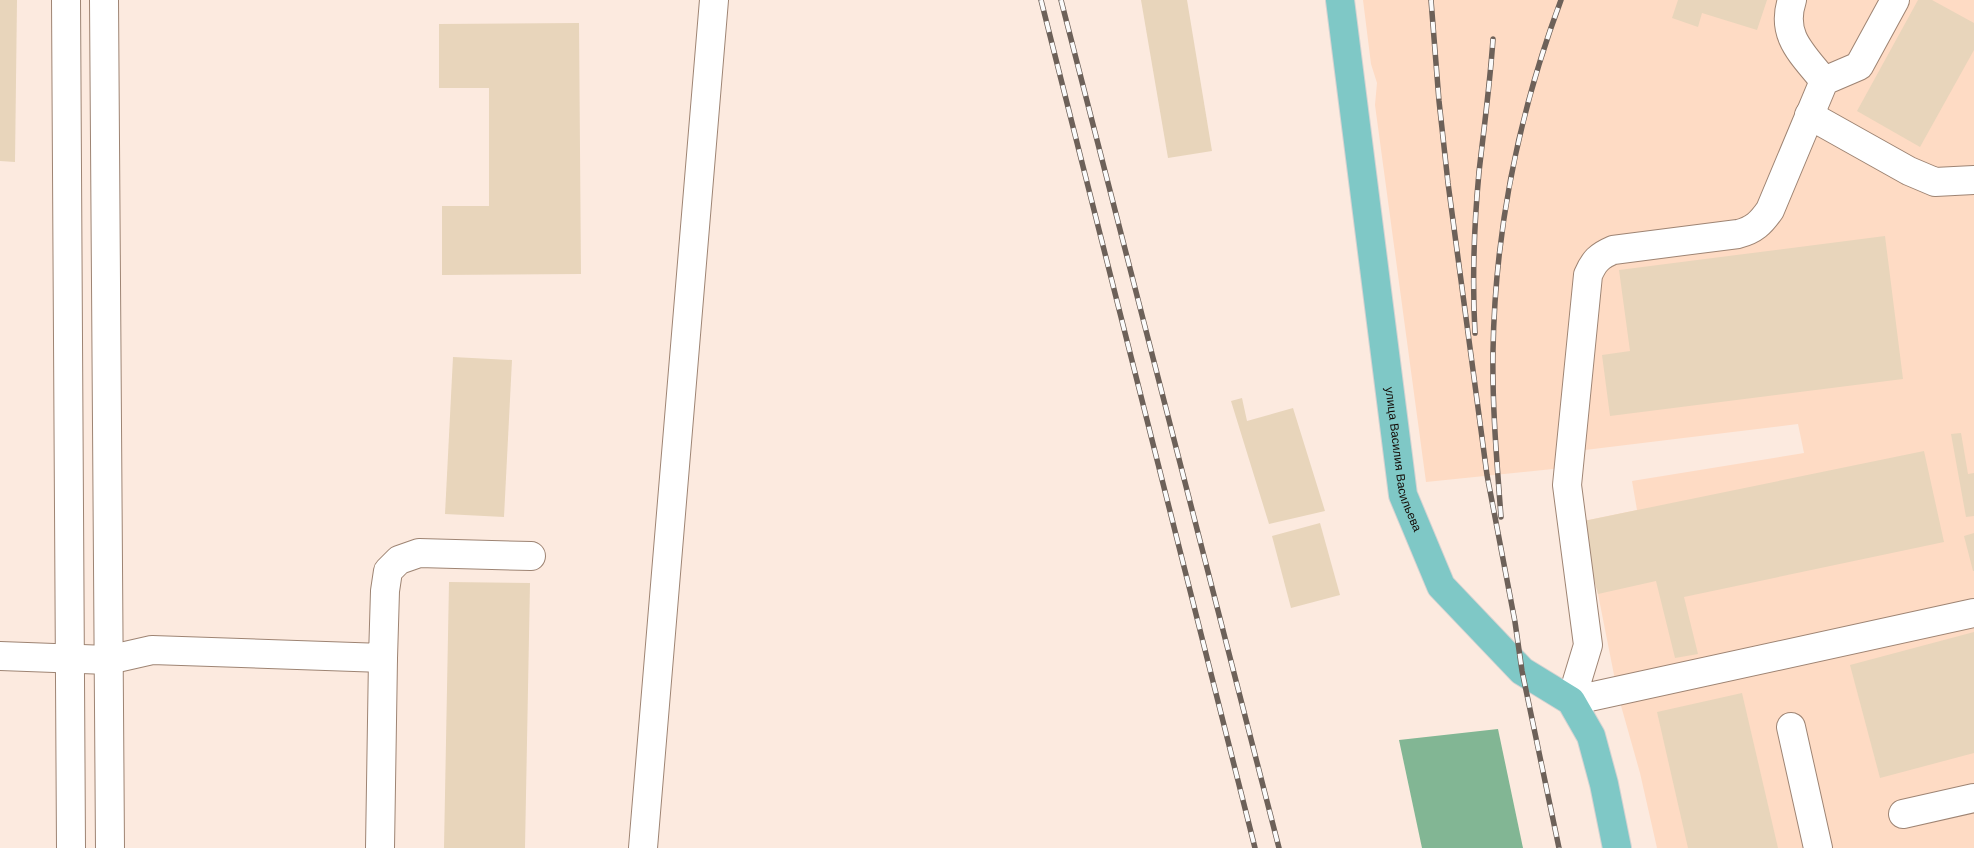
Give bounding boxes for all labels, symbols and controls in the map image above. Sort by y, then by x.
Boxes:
street label: улица Василия Васильева [1382,386,1425,534]

